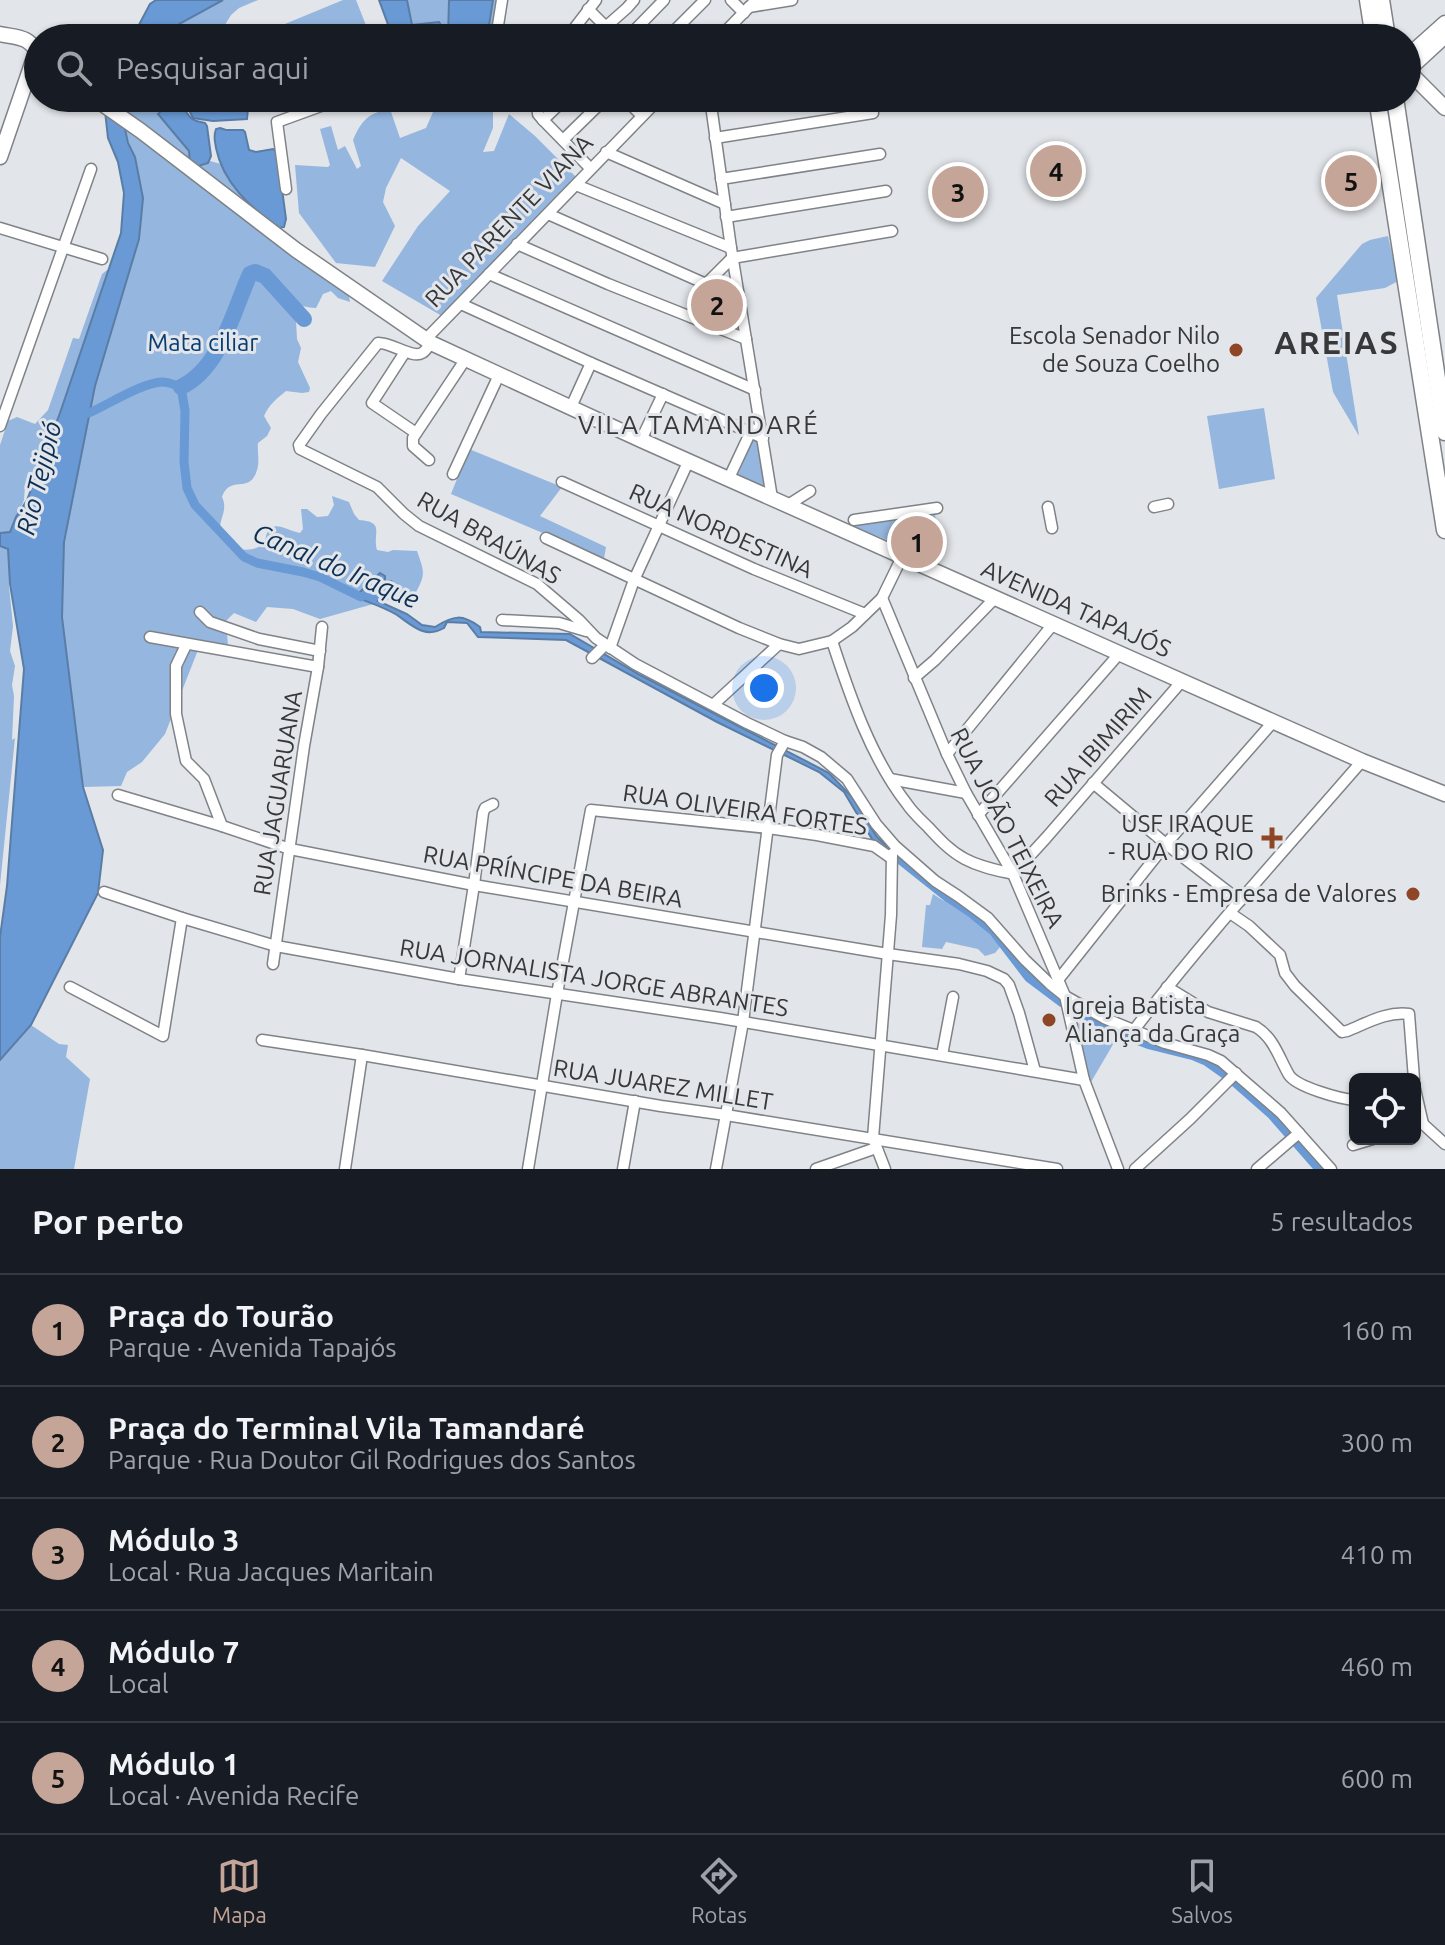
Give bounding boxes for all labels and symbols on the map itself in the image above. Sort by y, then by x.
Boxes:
street label: RUA PARENTE VIANA [419,129,598,312]
pin: 4 [1030,141,1082,201]
pin: 5 [1325,151,1377,211]
pin: 3 [932,162,984,222]
pin: 2 [691,275,743,335]
place label: Escola Senador Nilo de Souza Coelho [1009,322,1220,377]
district label: AREIAS [1274,324,1400,360]
park label: Mata ciliar [148,329,258,356]
marker: Escola Senador Nilo de Souza Coelho [1227,341,1245,359]
district label: VILA TAMANDARÉ [578,409,820,439]
water label: Rio Tejipió [10,418,67,537]
street label: RUA NORDESTINA [625,478,818,583]
street label: RUA BRAÚNAS [413,485,566,589]
pin: 1 [891,512,943,572]
water label: Canal do Iraque [249,517,424,614]
street label: AVENIDA TAPAJÓS [977,554,1175,662]
your location [744,668,784,708]
street label: RUA IBIMIRIM [1039,682,1157,812]
street label: RUA JAGUARUANA [248,688,307,897]
street label: RUA JOÃO TEIXEIRA [945,723,1070,933]
street label: RUA OLIVEIRA FORTES [621,779,869,840]
place label: USF IRAQUE - RUA DO RIO [1108,810,1254,865]
marker: USF IRAQUE - RUA DO RIO [1261,827,1283,849]
street label: RUA PRÍNCIPE DA BEIRA [421,839,686,913]
place label: Brinks - Empresa de Valores [1101,880,1397,907]
marker: Brinks - Empresa de Valores [1404,885,1422,903]
street label: RUA JORNALISTA JORGE ABRANTES [398,933,790,1022]
place label: Igreja Batista Aliança da Graça [1065,992,1240,1047]
marker: Igreja Batista Aliança da Graça [1040,1011,1058,1029]
street label: RUA JUAREZ MILLET [551,1054,775,1115]

